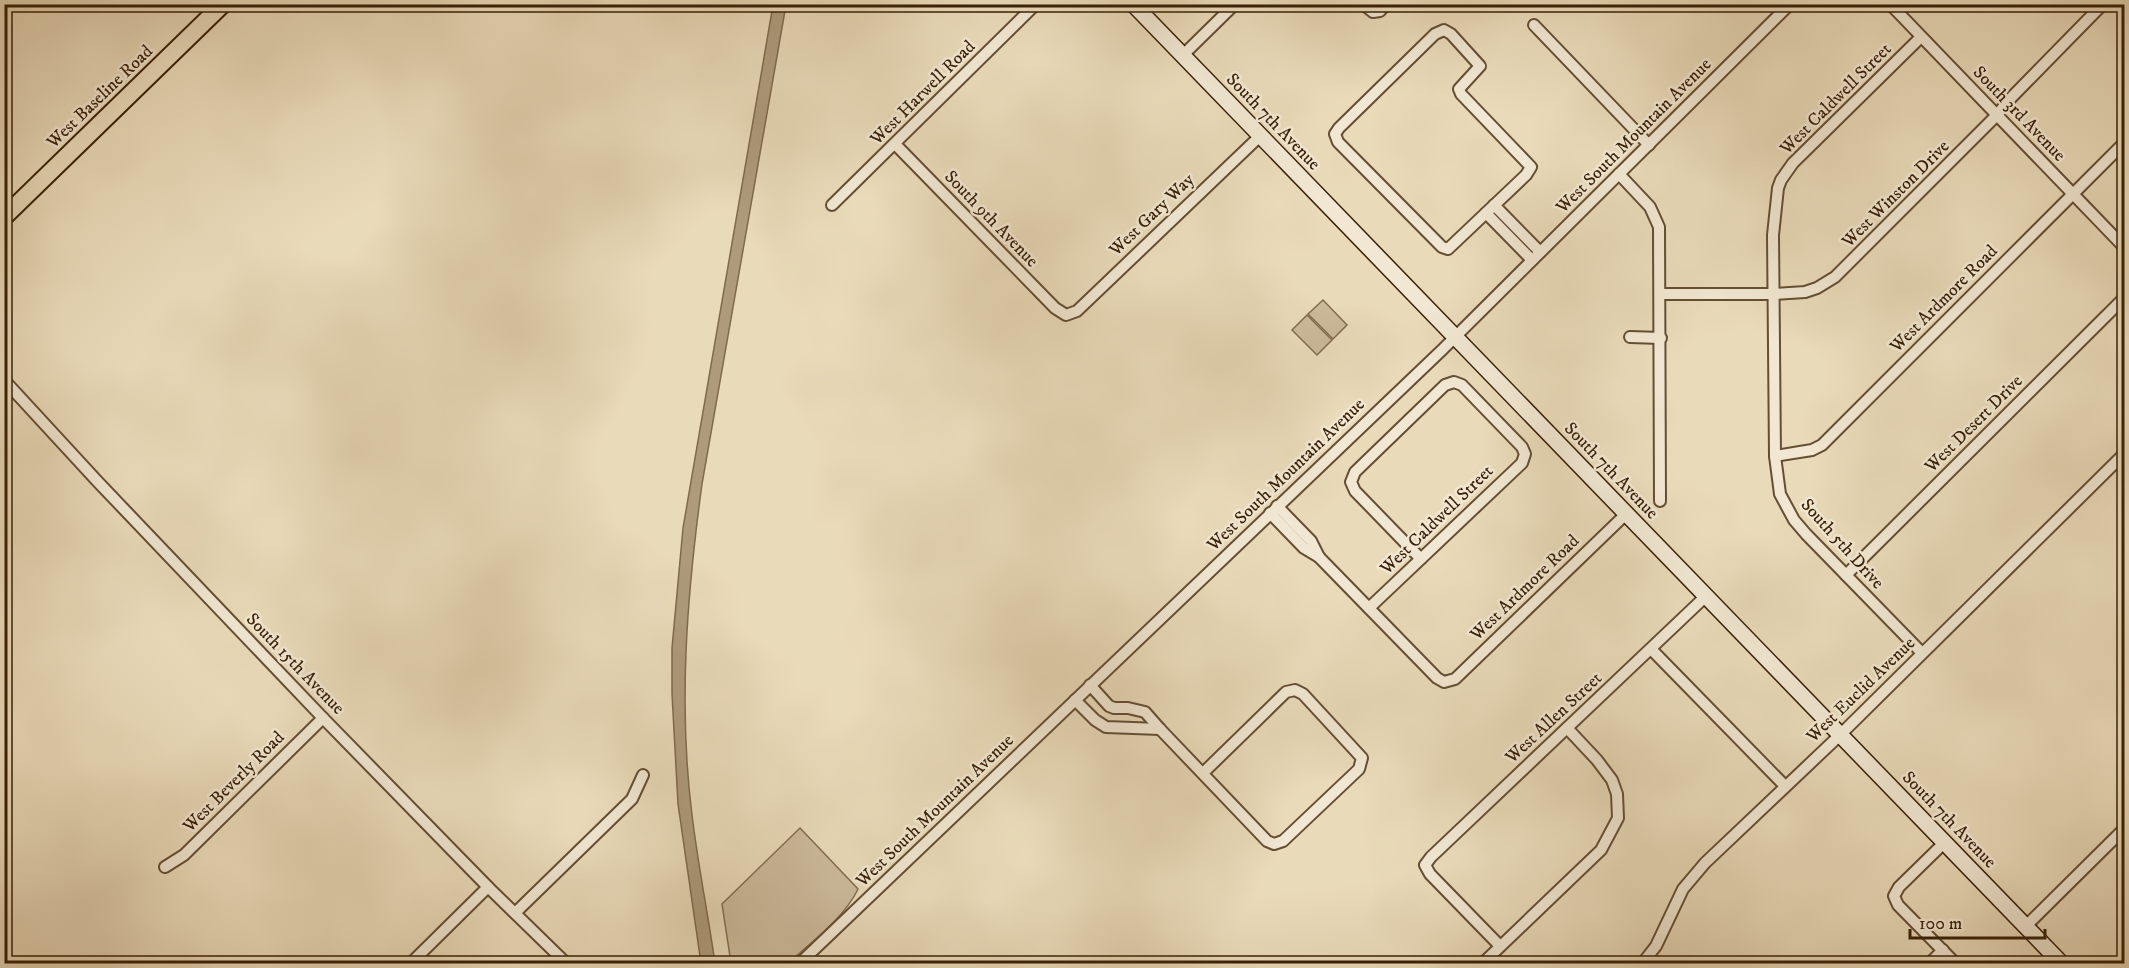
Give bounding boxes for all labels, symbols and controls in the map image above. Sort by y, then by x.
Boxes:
street label: West Harwell Road [865,36,980,151]
street label: West Caldwell Street [1775,38,1897,160]
street label: West Baseline Road [42,41,158,154]
street label: West South Mountain Avenue [1551,54,1716,219]
street label: South 3rd Avenue [1968,62,2070,166]
street label: South 7th Avenue [1221,69,1325,175]
street label: West Winston Drive [1837,136,1954,253]
street label: South 9th Avenue [939,166,1043,272]
street label: West Gary Way [1104,169,1199,262]
street label: West Ardmore Road [1885,241,2002,358]
street label: West Desert Drive [1920,370,2028,478]
street label: West South Mountain Avenue [1202,394,1369,557]
street label: South 7th Avenue [1559,418,1663,524]
street label: West Caldwell Street [1375,460,1498,580]
street label: South 5th Drive [1796,494,1888,594]
street label: West Ardmore Road [1465,530,1584,646]
street label: South 15th Avenue [241,609,349,719]
street label: West Euclid Avenue [1801,633,1920,748]
street label: West Allen Street [1500,667,1607,769]
street label: West Beverly Road [178,727,289,838]
street label: West South Mountain Avenue [851,730,1018,893]
street label: South 7th Avenue [1897,767,2001,873]
scale bar [1910,902,2045,940]
text: 100 m [1919,913,1962,935]

